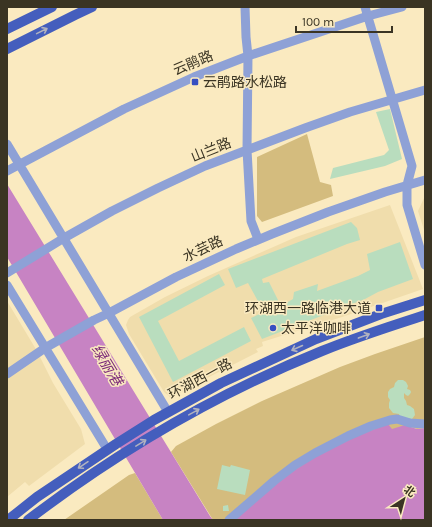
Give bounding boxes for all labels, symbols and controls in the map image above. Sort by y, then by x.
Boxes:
scale bar [296,8,392,34]
text: 100 m [302,15,334,29]
one-way arrow [35,27,47,34]
street label: 云鹃路 [170,47,216,79]
place label: 云鹃路水松路 [203,74,287,91]
marker: 云鹃路水松路 [190,77,200,87]
street label: 山兰路 [188,134,234,166]
street label: 水芸路 [180,232,226,266]
place label: 环湖西一路临港大道 [245,300,371,317]
marker: 环湖西一路临港大道 [374,303,384,313]
place label: 太平洋咖啡 [281,320,351,337]
marker: 太平洋咖啡 [268,323,278,333]
one-way arrow [357,331,369,339]
water label: 绿丽港 [88,341,127,391]
one-way arrow [291,344,303,352]
street label: 环湖西一路 [165,355,235,403]
one-way arrow [188,408,200,416]
one-way arrow [135,439,146,447]
one-way arrow [78,461,89,469]
north arrow [384,479,424,519]
text: 北 [401,483,418,500]

